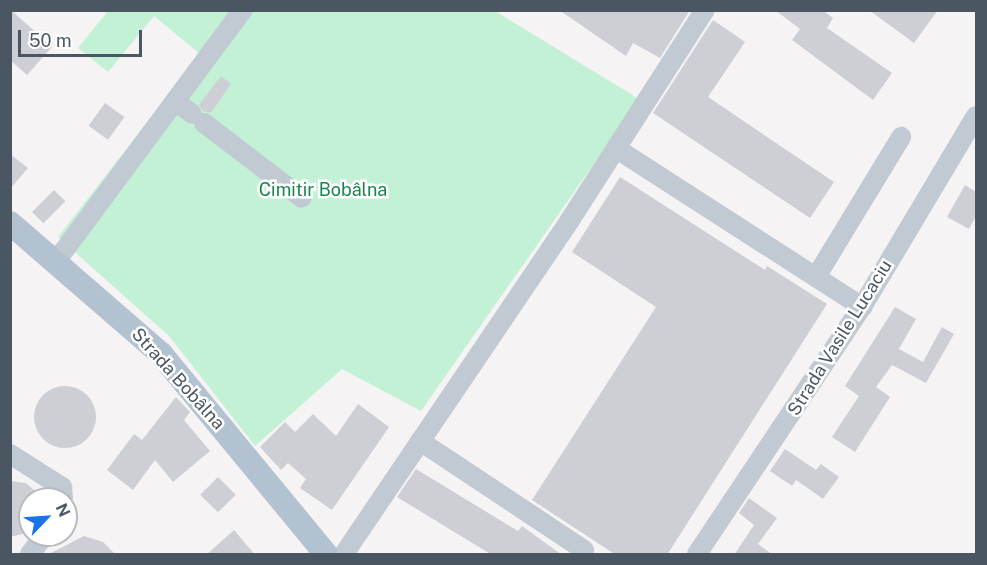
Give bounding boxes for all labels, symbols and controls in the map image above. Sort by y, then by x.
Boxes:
scale bar [21,18,146,56]
text: 50 m [29,30,72,51]
park label: Cimitir Bobâlna [259,179,387,201]
street label: Strada Vasile Lucaciu [783,256,897,420]
street label: Strada Bobâlna [127,324,229,434]
north arrow [18,487,78,547]
text: N [52,500,74,520]

